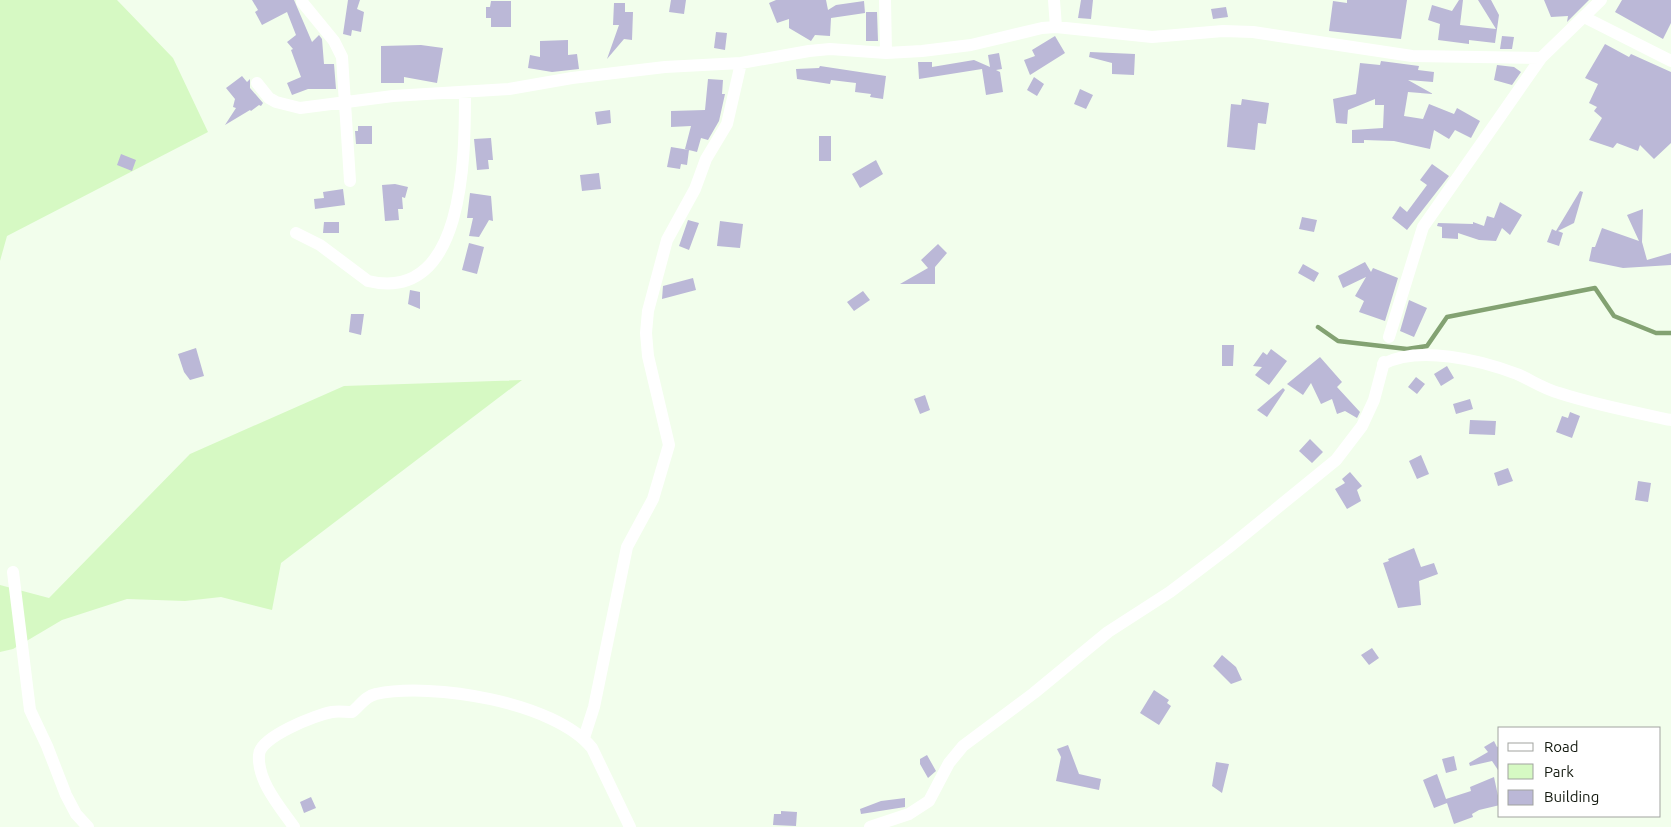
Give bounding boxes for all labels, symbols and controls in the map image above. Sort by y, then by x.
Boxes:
legend [1498,727,1661,817]
text: Road [1544,738,1579,755]
text: Park [1544,763,1574,780]
text: Building [1544,788,1599,805]

